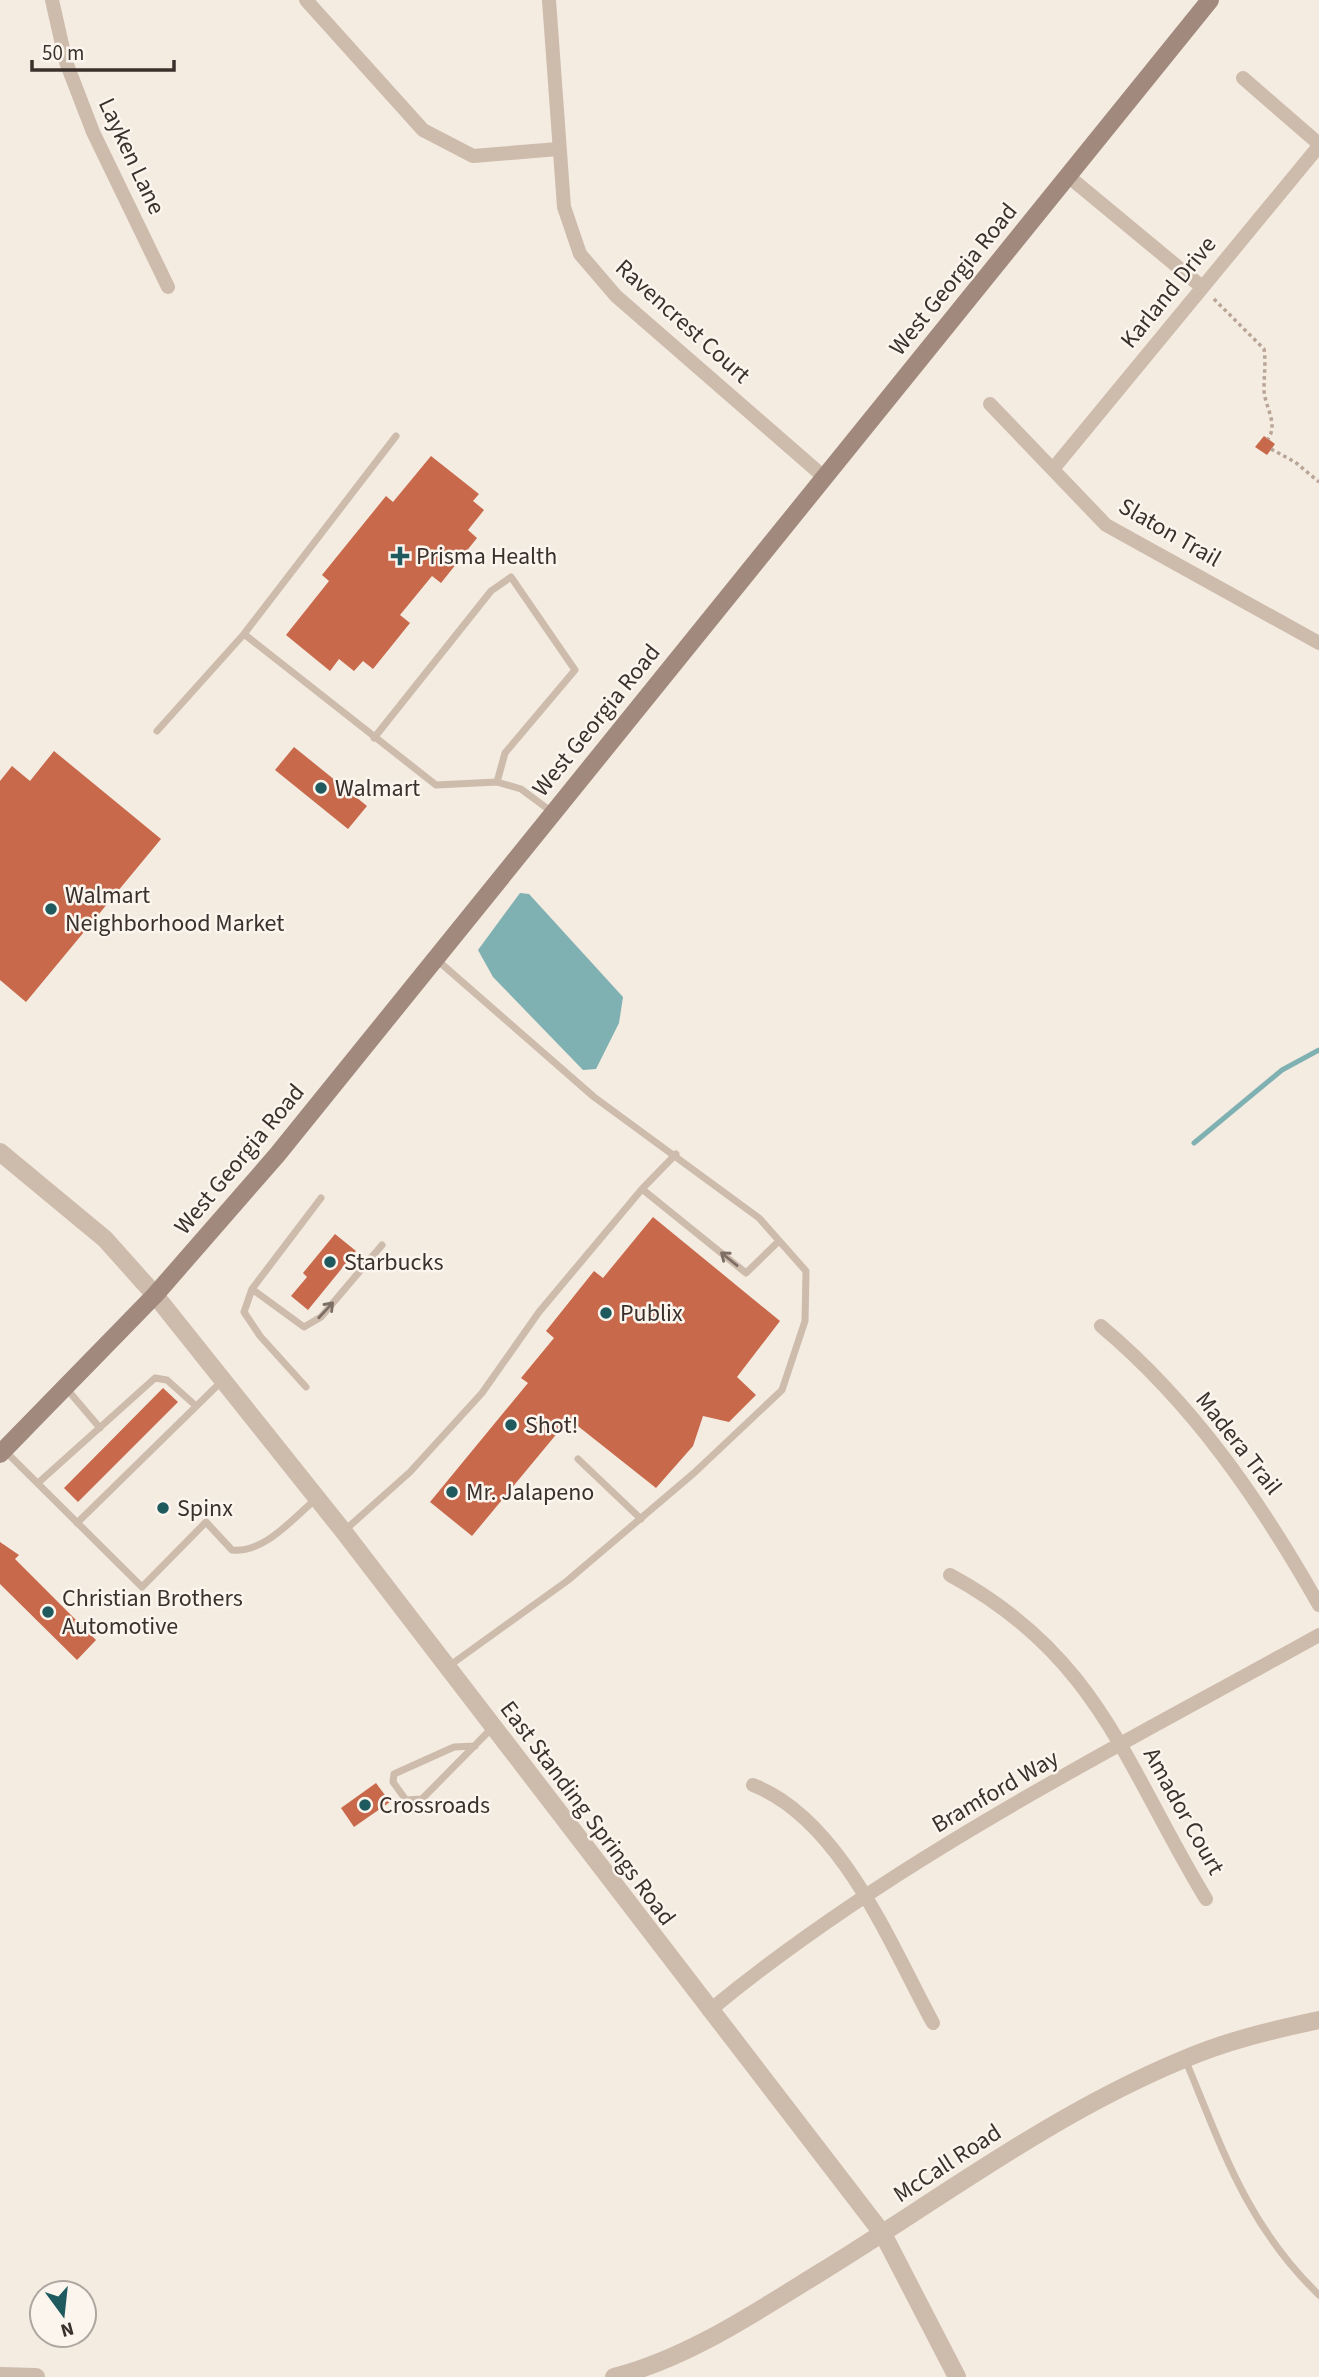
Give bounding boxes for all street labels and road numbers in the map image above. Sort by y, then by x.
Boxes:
street label: Layken Lane [89,92,174,220]
street label: West Georgia Road [881,195,1026,363]
street label: Karland Drive [1112,229,1225,356]
street label: Ravencrest Court [607,251,758,392]
street label: Slaton Trail [1112,489,1227,576]
street label: West Georgia Road [524,636,669,804]
street label: West Georgia Road [166,1076,313,1242]
street label: Madera Trail [1187,1384,1290,1503]
street label: East Standing Springs Road [491,1694,684,1933]
street label: Bramford Way [925,1741,1065,1842]
street label: Amador Court [1134,1741,1233,1881]
street label: McCall Road [886,2115,1008,2212]

